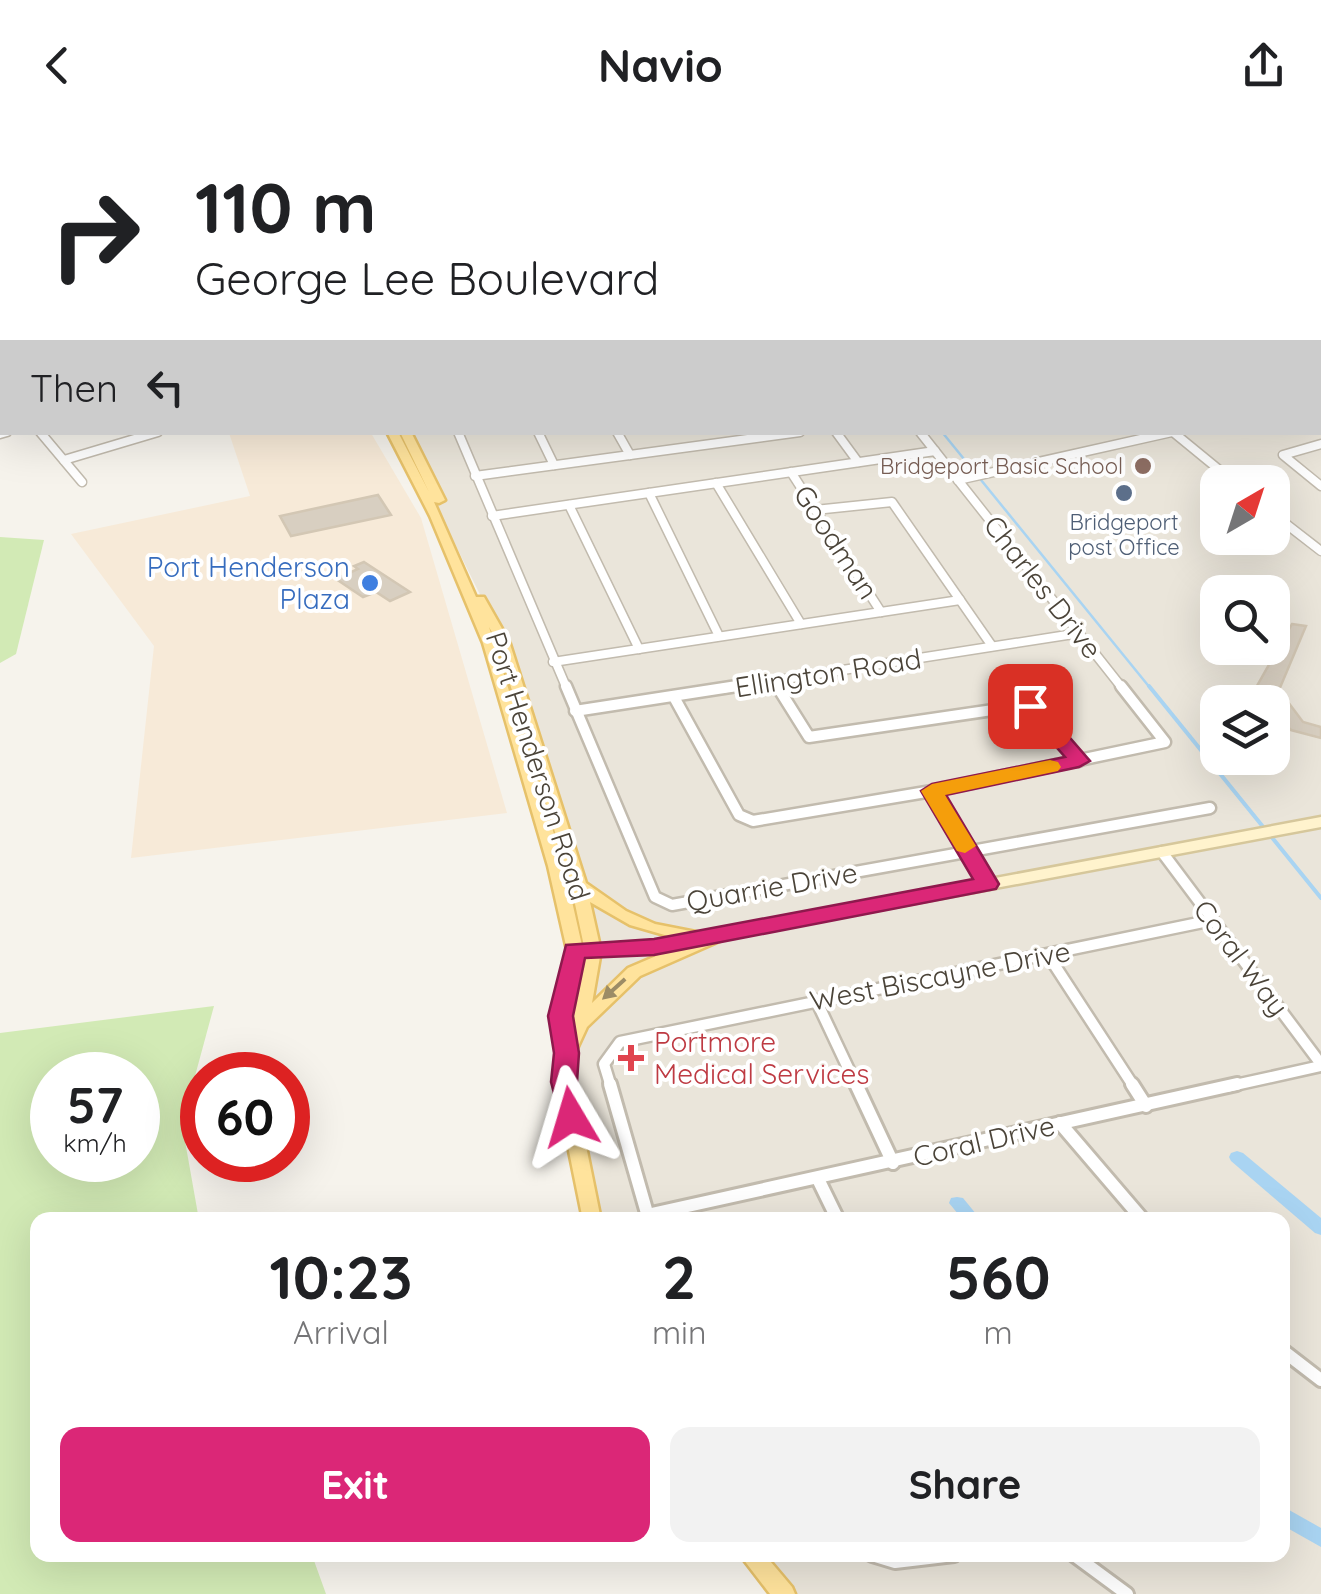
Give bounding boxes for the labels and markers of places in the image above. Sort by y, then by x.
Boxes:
place label: Bridgeport Basic School [880,452,1123,480]
marker: Bridgeport Basic School [1132,455,1154,477]
marker: Bridgeport post Office [1113,482,1135,504]
place label: Bridgeport post Office [1068,508,1180,561]
place label: Port Henderson Plaza [147,549,350,616]
marker: Port Henderson Plaza [359,572,381,594]
pin [988,664,1073,749]
place label: Portmore Medical Services [654,1024,870,1091]
marker: Portmore Medical Services [618,1045,644,1071]

